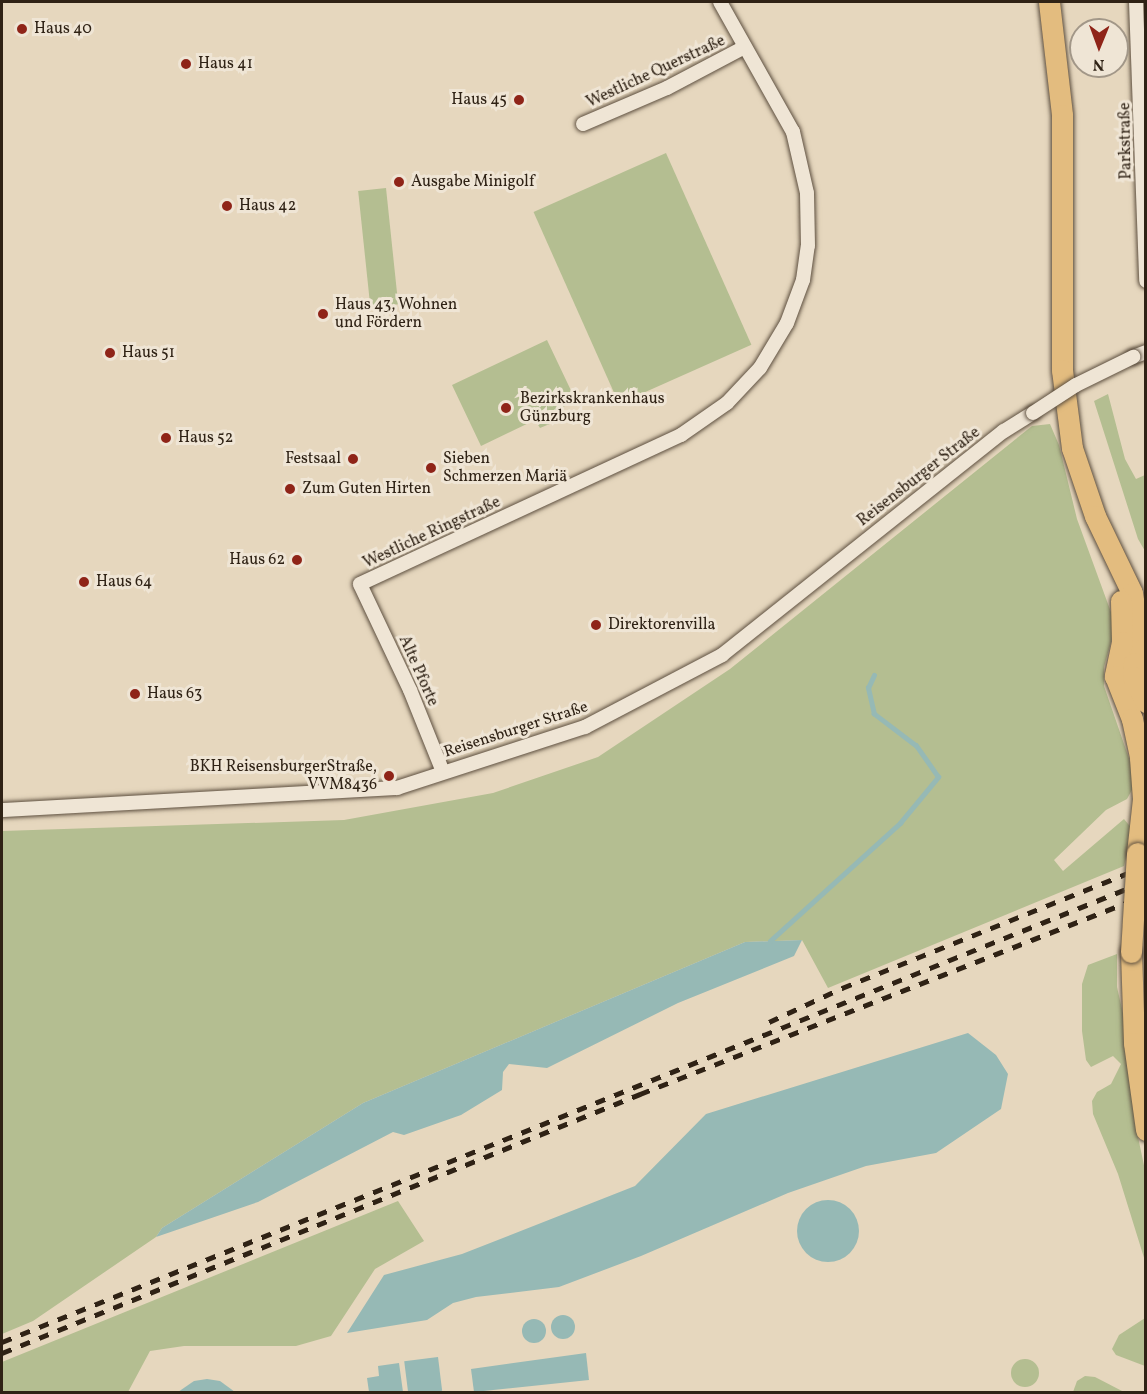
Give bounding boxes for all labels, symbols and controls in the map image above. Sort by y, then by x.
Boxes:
north arrow [1069,18,1129,78]
place label: Haus 40 [34,19,92,39]
marker: Haus 40 [15,22,29,36]
street label: Westliche Querstraße [584,31,728,113]
text: N [1093,53,1105,75]
place label: Haus 41 [198,54,253,74]
marker: Haus 41 [179,57,193,71]
place label: Haus 45 [451,90,507,110]
marker: Haus 45 [512,93,526,107]
street label: Parkstraße [1116,102,1136,180]
place label: Ausgabe Minigolf [411,172,534,192]
marker: Ausgabe Minigolf [392,175,406,189]
place label: Haus 42 [239,196,296,216]
marker: Haus 42 [220,199,234,213]
place label: Haus 43, Wohnen und Fördern [335,295,458,333]
marker: Haus 43, Wohnen und Fördern [316,307,330,321]
place label: Haus 51 [122,343,175,363]
marker: Haus 51 [103,346,117,360]
place label: Bezirkskrankenhaus Günzburg [520,389,665,427]
marker: Bezirkskrankenhaus Günzburg [497,399,515,417]
street label: Reisensburger Straße [854,423,984,531]
place label: Haus 52 [178,428,233,448]
marker: Haus 52 [159,431,173,445]
place label: Festsaal [285,449,341,469]
place label: Sieben Schmerzen Mariä [443,449,567,487]
marker: Festsaal [346,452,360,466]
marker: Sieben Schmerzen Mariä [424,461,438,475]
place label: Zum Guten Hirten [302,479,431,499]
marker: Zum Guten Hirten [283,482,297,496]
street label: Westliche Ringstraße [360,493,504,573]
place label: Haus 62 [229,550,285,570]
marker: Haus 62 [290,553,304,567]
place label: Haus 64 [96,572,152,592]
marker: Haus 64 [77,575,91,589]
place label: Direktorenvilla [608,615,715,635]
marker: Direktorenvilla [589,618,603,632]
street label: Alte Pforte [394,633,442,709]
place label: Haus 63 [147,684,202,704]
marker: Haus 63 [128,687,142,701]
street label: Reisensburger Straße [442,698,590,762]
place label: BKH ReisensburgerStraße, VVM8436 [190,757,377,795]
marker: BKH ReisensburgerStraße, VVM8436 [382,769,396,783]

